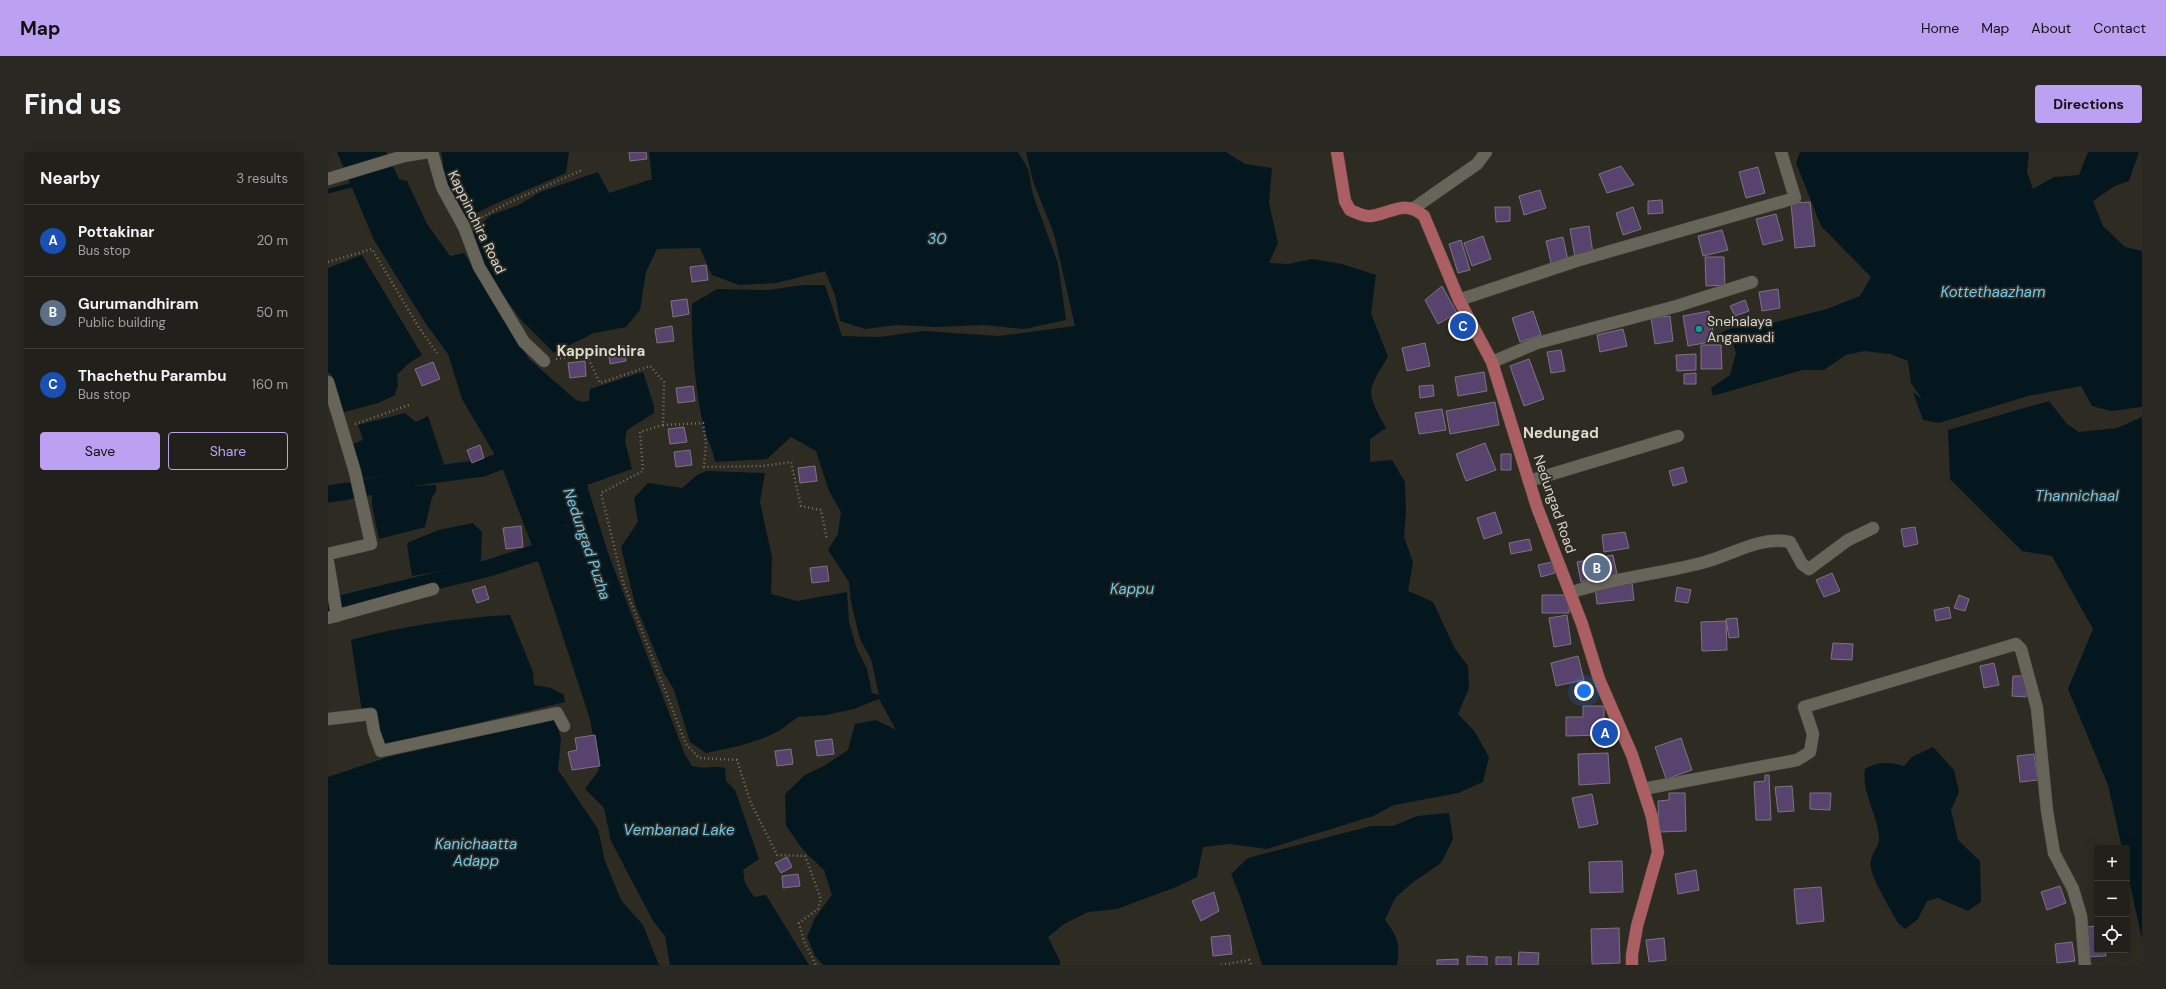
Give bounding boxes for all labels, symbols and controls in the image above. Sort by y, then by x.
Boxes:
text: Map [20,16,60,41]
text: Home [1921,19,1959,37]
text: Map [1981,19,2009,37]
text: About [2031,19,2071,37]
text: Contact [2093,19,2146,37]
button: Directions [2035,85,2142,123]
text: Find us [24,86,122,123]
text: Nearby [40,167,100,189]
street label: Kappinchira Road [444,167,510,277]
text: 3 results [236,170,288,187]
text: Pottakinar [78,222,154,242]
water label: 30 [927,229,947,249]
text: A [48,232,58,249]
text: 20 m [257,232,288,249]
text: Bus stop [78,242,130,259]
water label: Kottethaazham [1941,282,2045,302]
text: Gurumandhiram [78,294,199,314]
text: B [49,304,57,321]
text: 50 m [256,304,288,321]
pin: C [1450,311,1476,341]
place label: Snehalaya Anganvadi [1707,312,1774,346]
text: Public building [78,314,166,331]
marker: Snehalaya Anganvadi [1694,324,1704,334]
district label: Kappinchira [557,341,645,361]
text: Thachethu Parambu [78,366,226,386]
text: C [48,376,58,393]
text: 160 m [252,376,288,393]
text: Bus stop [78,386,130,403]
district label: Nedungad [1523,423,1599,443]
button: Save [40,432,160,470]
button: Share [168,432,288,470]
street label: Nedungad Road [1530,452,1580,556]
water label: Nedungad Puzha [559,485,615,603]
water label: Thannichaal [2035,486,2119,506]
pin: B [1584,553,1610,583]
water label: Kappu [1110,579,1154,599]
your location [1574,681,1594,701]
pin: A [1592,718,1618,748]
water label: Vembanad Lake [623,820,735,840]
water label: Kanichaatta Adapp [435,834,517,871]
map controls [2094,845,2130,953]
button: + [2094,845,2130,881]
button: − [2094,881,2130,917]
button: locate [2094,917,2130,953]

